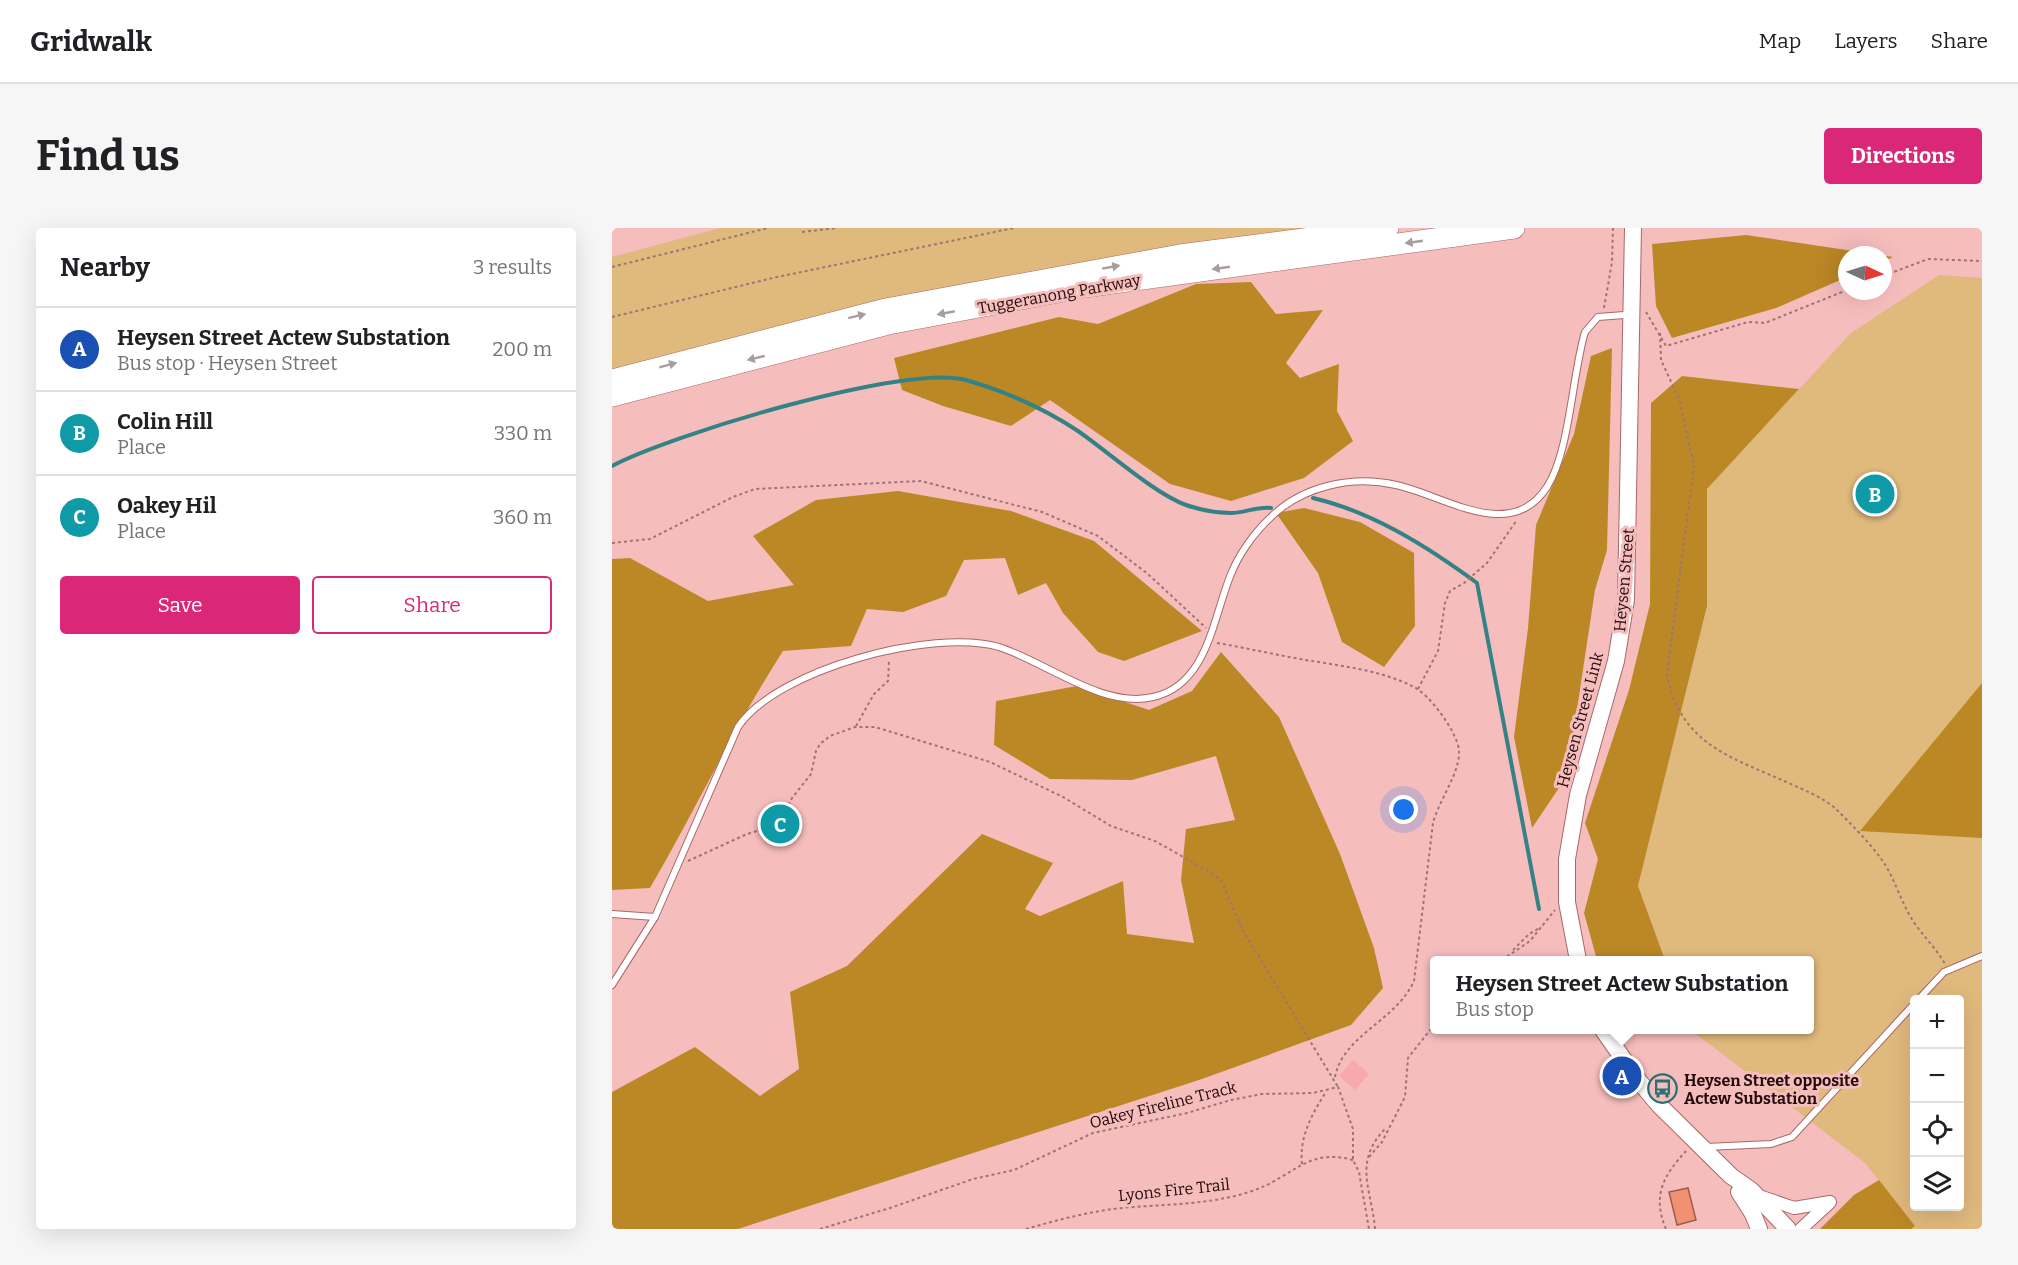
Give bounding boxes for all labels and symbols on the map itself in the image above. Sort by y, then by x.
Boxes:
one-way arrow [1405,237,1424,246]
north arrow [1838,246,1892,300]
one-way arrow [1101,263,1120,272]
one-way arrow [1211,264,1230,273]
street label: Tuggeranong Parkway [976,270,1142,318]
one-way arrow [936,309,955,318]
one-way arrow [848,310,866,320]
one-way arrow [747,354,765,363]
one-way arrow [659,359,678,369]
pin: B [1856,472,1894,516]
street label: Heysen Street [1610,527,1638,633]
street label: Heysen Street Link [1553,650,1607,790]
your location [1389,795,1418,824]
pin: C [760,802,800,846]
pin: A [1602,1054,1642,1098]
place label: Heysen Street opposite Actew Substation [1684,1071,1859,1108]
bus stop icon: Heysen Street opposite Actew Substation [1647,1073,1679,1105]
street label: Oakey Fireline Track [1088,1078,1238,1132]
street label: Lyons Fire Trail [1117,1175,1231,1205]

